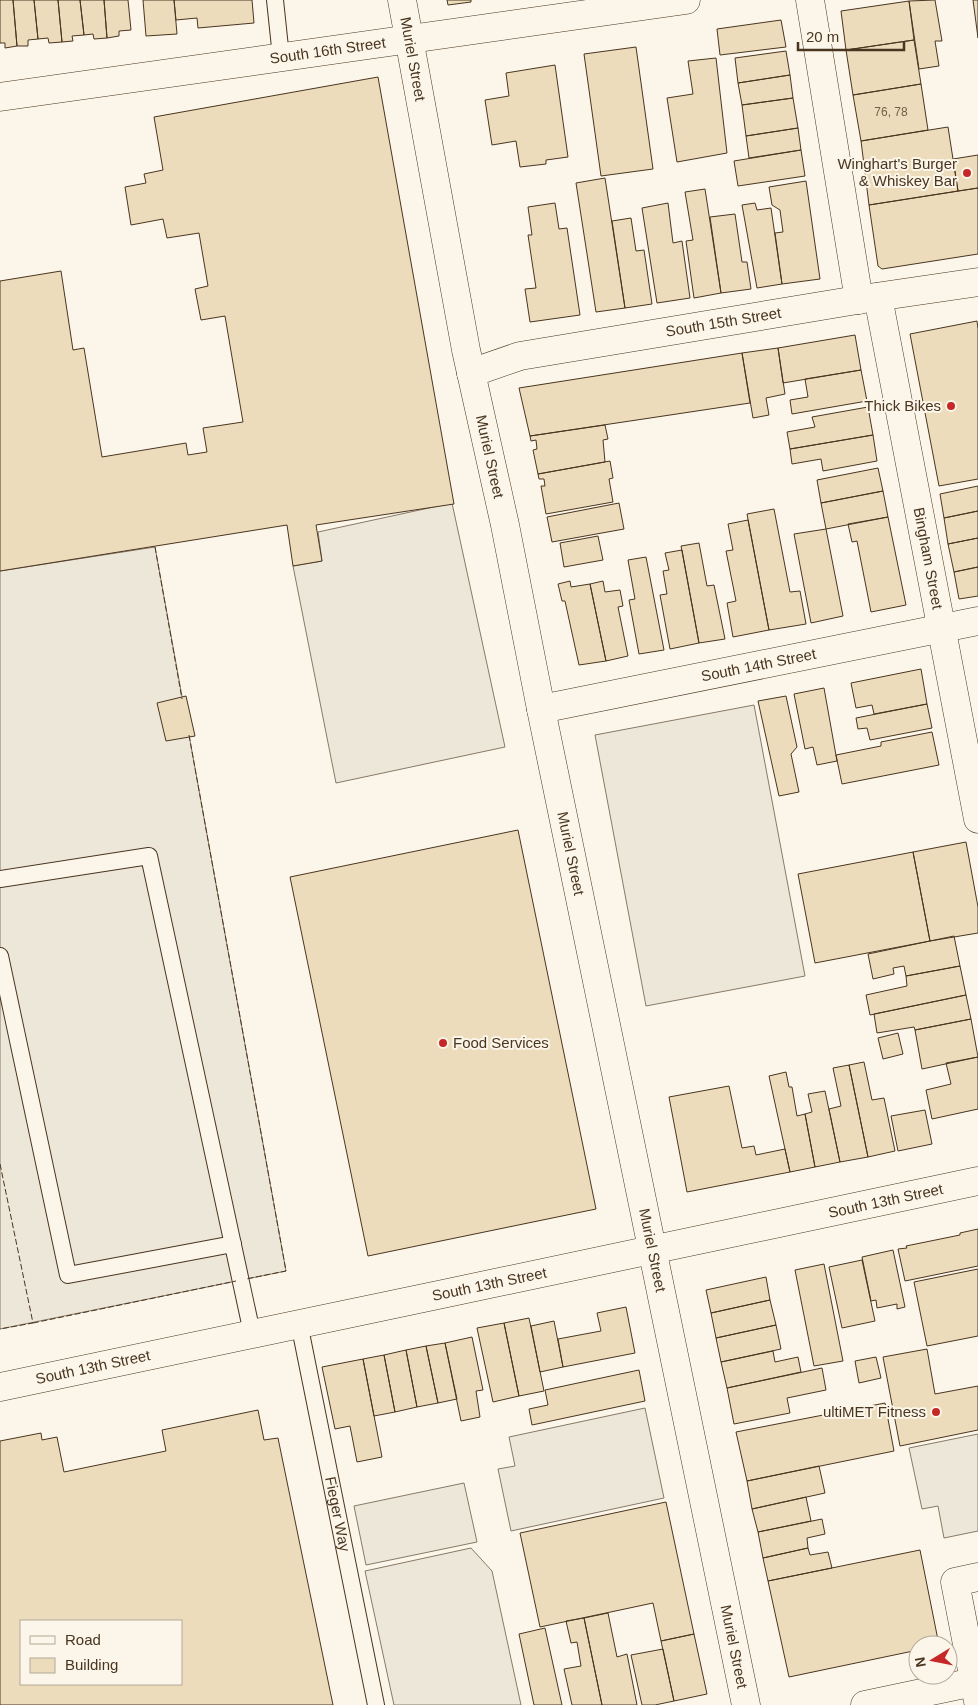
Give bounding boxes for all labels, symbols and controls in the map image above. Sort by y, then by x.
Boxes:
street label: Muriel Street [397,16,429,103]
scale bar [798,20,904,52]
text: 20 m [806,28,839,45]
street label: South 16th Street [269,33,388,67]
house number: 76, 78 [874,105,908,119]
place label: Winghart's Burger & Whiskey Bar [837,155,957,189]
marker: Winghart's Burger & Whiskey Bar [961,167,973,179]
street label: South 15th Street [664,304,783,340]
place label: Thick Bikes [864,397,941,414]
marker: Thick Bikes [945,400,957,412]
street label: Muriel Street [473,413,508,501]
street label: Bingham Street [910,506,947,611]
street label: South 14th Street [700,645,818,685]
street label: Muriel Street [554,810,588,897]
place label: Food Services [453,1034,549,1051]
marker: Food Services [437,1037,449,1049]
street label: South 13th Street [827,1180,945,1221]
street label: Muriel Street [636,1207,670,1294]
street label: South 13th Street [430,1263,549,1304]
street label: South 13th Street [34,1346,153,1387]
place label: ultiMET Fitness [823,1403,926,1420]
marker: ultiMET Fitness [930,1406,942,1418]
street label: Fieger Way [322,1475,354,1554]
street label: Muriel Street [718,1603,752,1691]
legend [20,1620,182,1685]
text: Road [65,1631,101,1648]
north arrow [908,1635,958,1685]
text: Building [65,1656,118,1673]
text: N [911,1656,929,1669]

